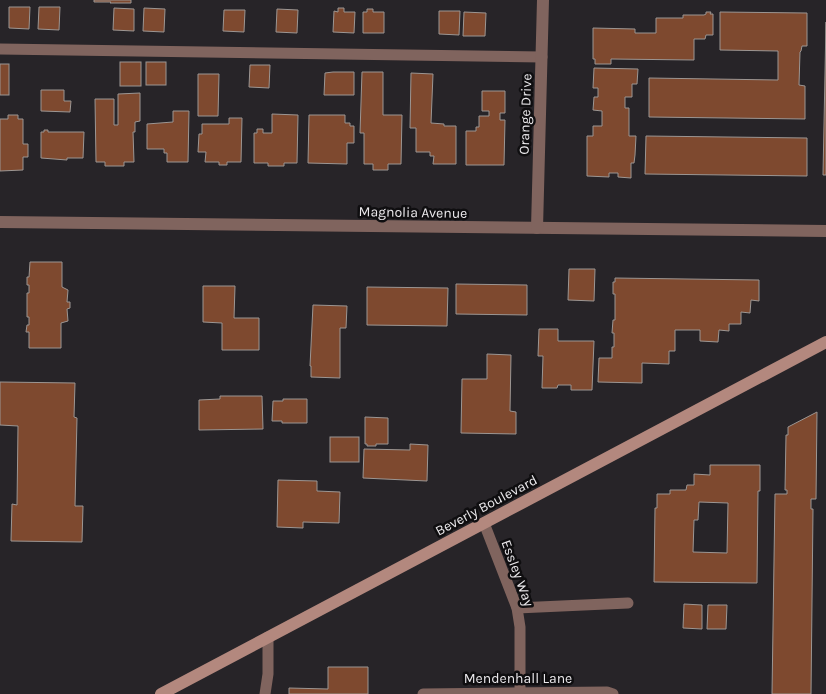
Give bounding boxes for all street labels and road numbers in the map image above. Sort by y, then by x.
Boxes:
street label: Orange Drive [516,73,535,155]
street label: Magnolia Avenue [358,203,468,222]
street label: Beverly Boulevard [432,471,540,539]
street label: Essley Way [498,537,538,609]
street label: Mendenhall Lane [464,670,572,687]

